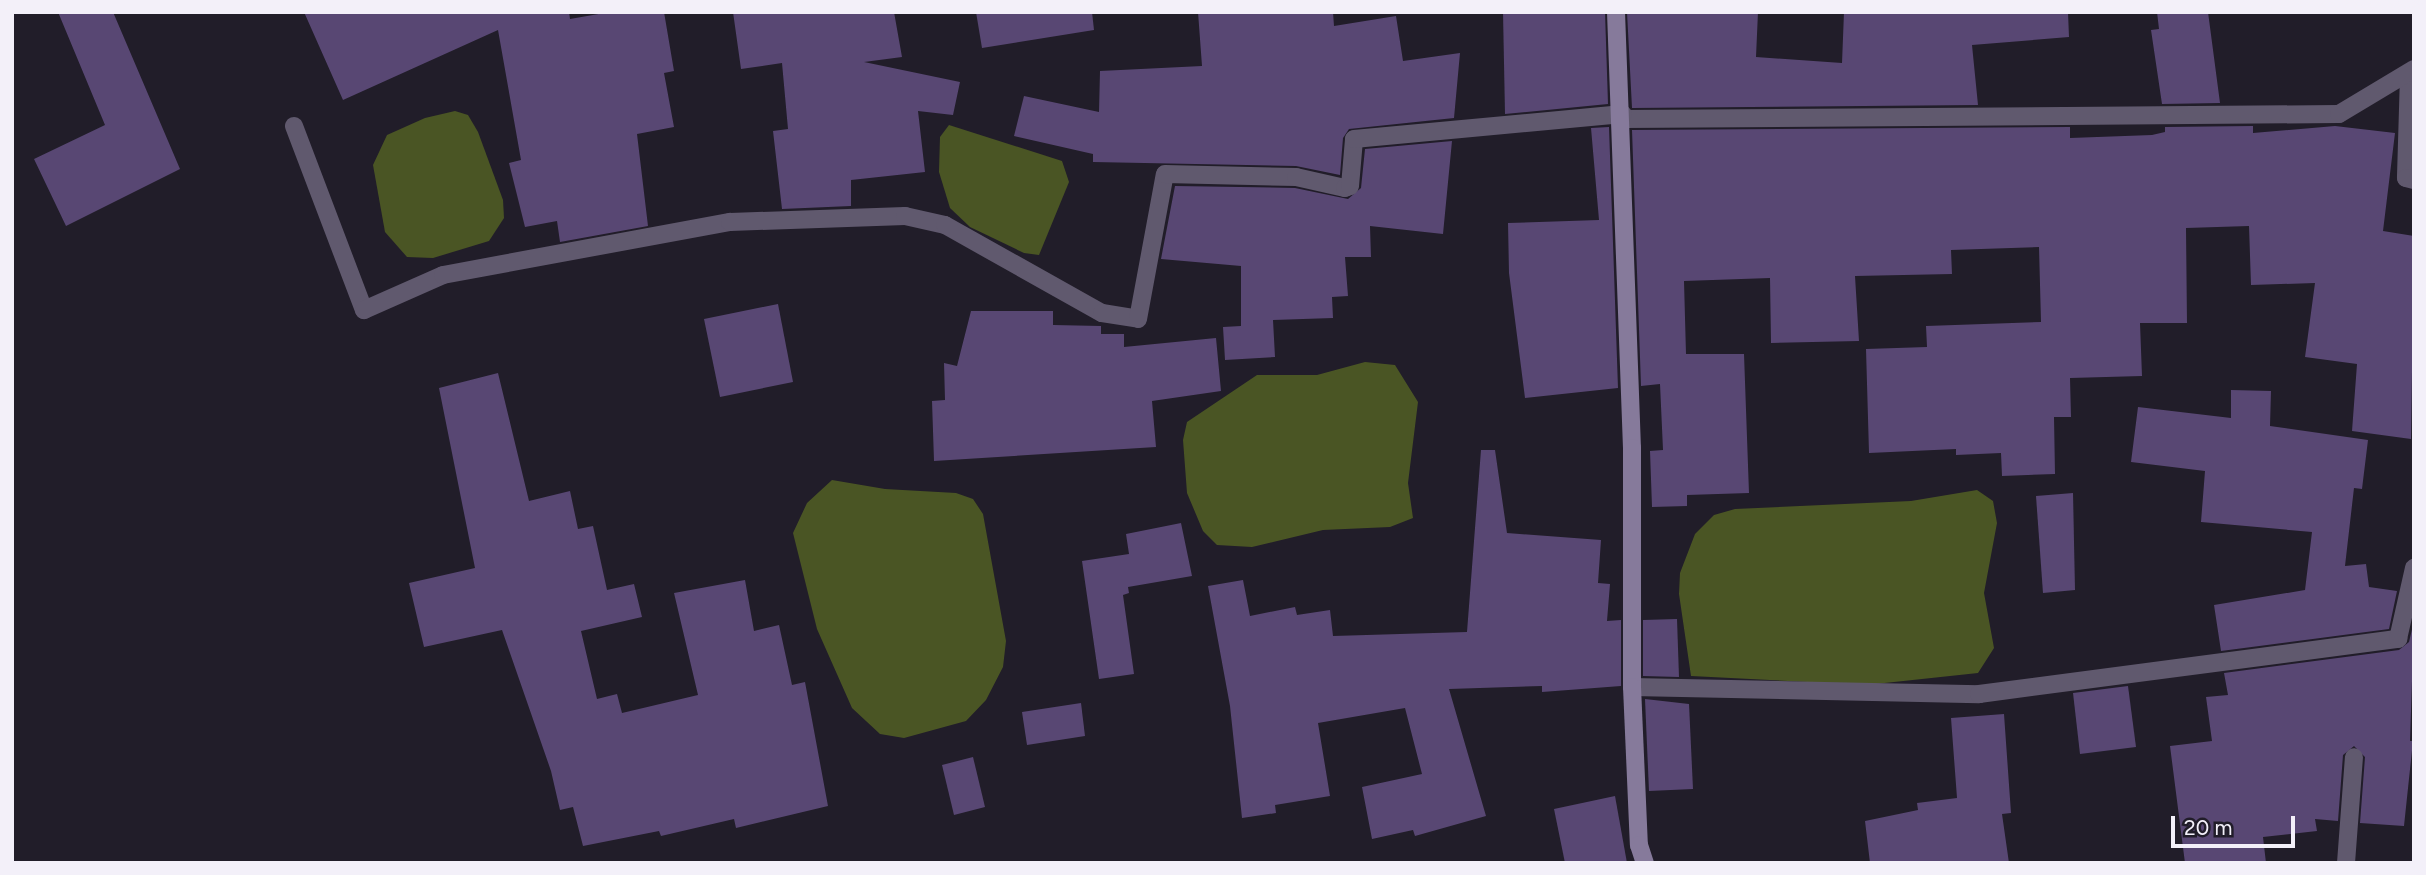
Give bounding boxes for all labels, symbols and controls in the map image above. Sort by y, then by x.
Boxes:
scale bar [2174,802,2298,846]
text: 20 m [2184,815,2232,840]

